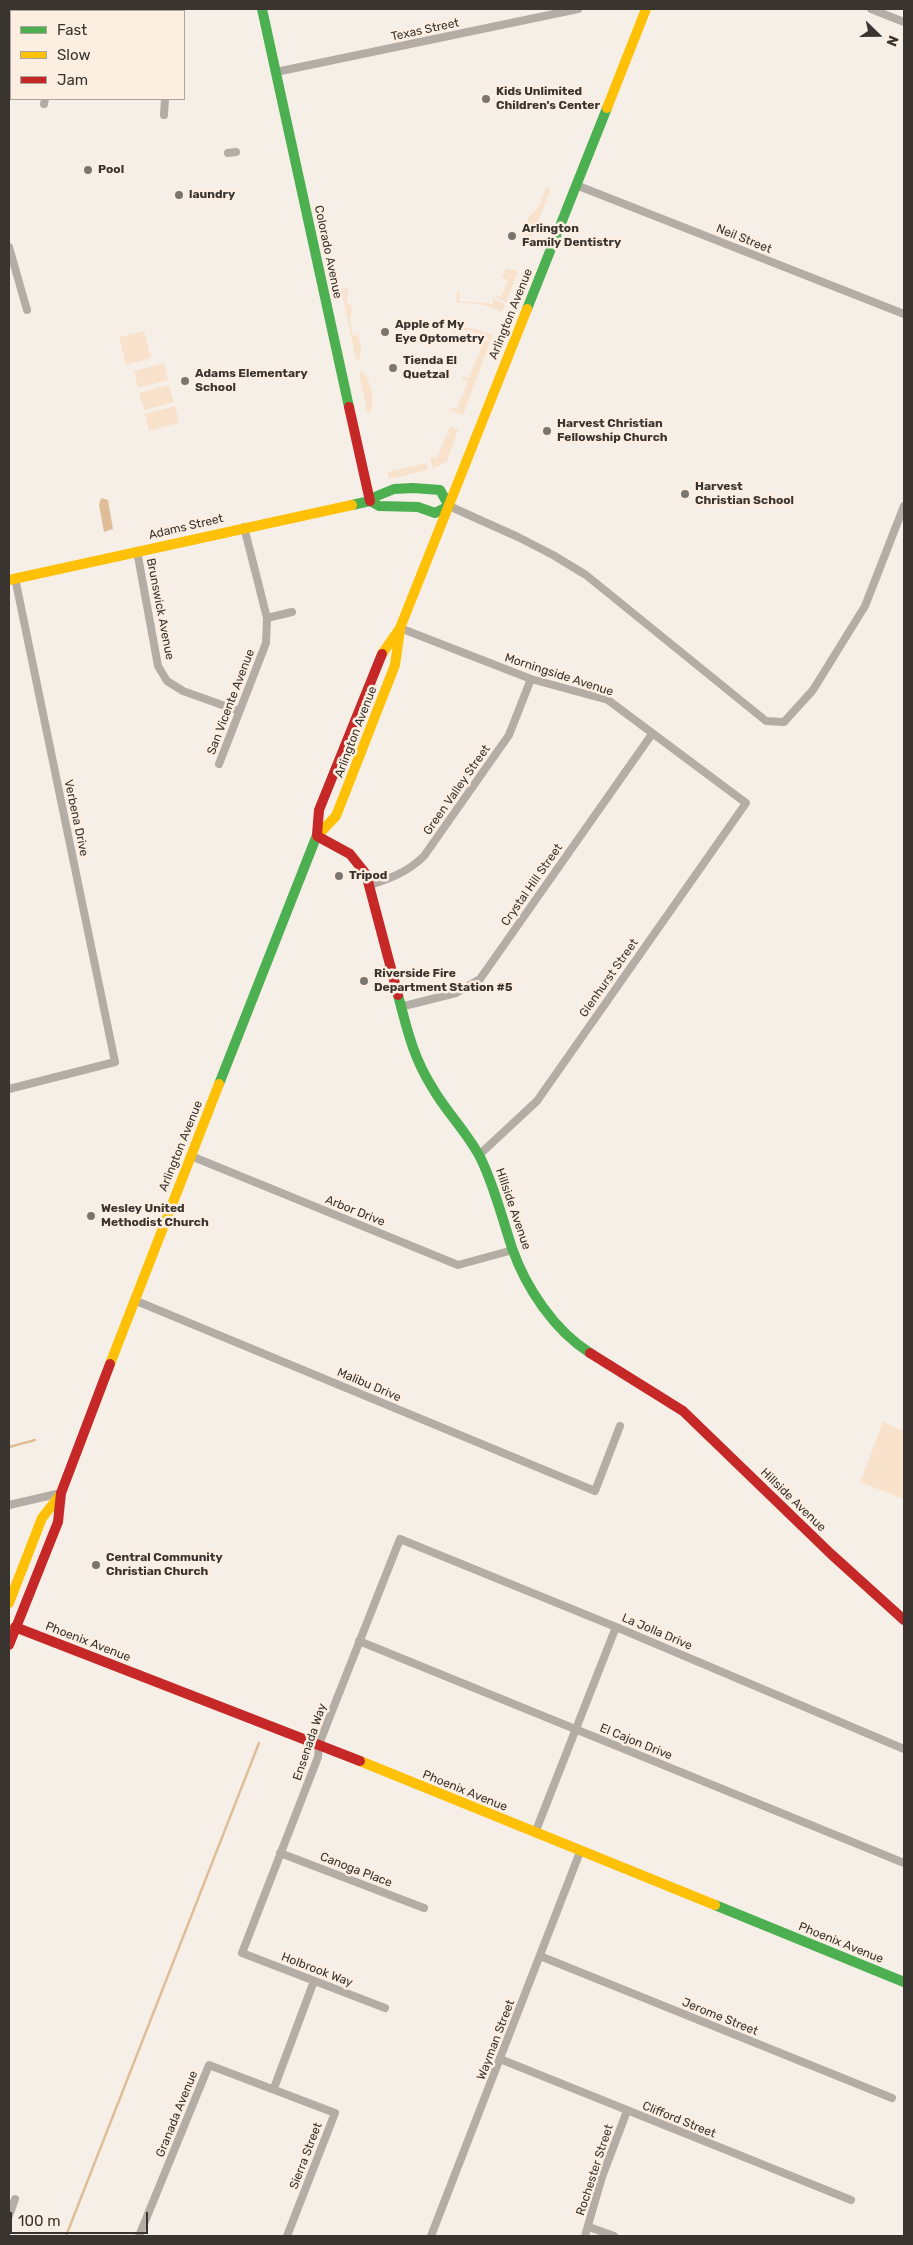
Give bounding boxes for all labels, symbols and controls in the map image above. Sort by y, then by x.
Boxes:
legend [10,10,185,100]
north arrow [853,10,903,60]
street label: Texas Street [390,16,460,44]
text: Fast [57,21,87,39]
text: N [883,33,902,49]
text: Slow [57,46,90,64]
text: Jam [57,71,88,89]
place label: Kids Unlimited Children's Center [496,85,600,113]
marker: Kids Unlimited Children's Center [480,93,492,105]
place label: Pool [98,163,124,177]
marker: Pool [82,164,94,176]
place label: laundry [189,188,235,202]
marker: laundry [173,189,185,201]
street label: Colorado Avenue [311,204,345,300]
street label: Neil Street [714,221,774,257]
place label: Arlington Family Dentistry [522,222,621,250]
marker: Arlington Family Dentistry [506,230,518,242]
street label: Arlington Avenue [486,266,536,362]
place label: Apple of My Eye Optometry [395,318,484,346]
marker: Apple of My Eye Optometry [379,326,391,338]
place label: Tienda El Quetzal [403,354,457,382]
marker: Tienda El Quetzal [387,362,399,374]
place label: Adams Elementary School [195,367,308,395]
marker: Adams Elementary School [179,375,191,387]
place label: Harvest Christian Fellowship Church [557,417,668,445]
marker: Harvest Christian Fellowship Church [541,425,553,437]
place label: Harvest Christian School [695,480,794,508]
marker: Harvest Christian School [679,488,691,500]
street label: Adams Street [147,511,225,543]
street label: Brunswick Avenue [143,557,177,661]
street label: San Vicente Avenue [204,647,258,757]
street label: Morningside Avenue [503,651,615,699]
street label: Arlington Avenue [332,684,380,780]
street label: Green Valley Street [421,742,493,838]
street label: Verbena Drive [61,778,91,858]
street label: Crystal Hill Street [498,841,566,929]
place label: Tripod [349,869,387,883]
marker: Tripod [333,870,345,882]
street label: Glenhurst Street [577,936,641,1020]
place label: Riverside Fire Department Station #5 [374,967,513,995]
marker: Riverside Fire Department Station #5 [358,975,370,987]
street label: Arlington Avenue [156,1098,206,1194]
street label: Hillside Avenue [492,1166,534,1252]
street label: Arbor Drive [323,1193,387,1229]
place label: Wesley United Methodist Church [101,1202,209,1230]
marker: Wesley United Methodist Church [85,1210,97,1222]
street label: Malibu Drive [335,1365,403,1405]
street label: Hillside Avenue [757,1465,829,1535]
place label: Central Community Christian Church [106,1551,223,1579]
marker: Central Community Christian Church [90,1559,102,1571]
street label: La Jolla Drive [620,1611,694,1653]
street label: Phoenix Avenue [43,1619,133,1665]
street label: Ensenada Way [290,1702,330,1782]
street label: El Cajon Drive [598,1721,674,1763]
street label: Phoenix Avenue [420,1767,510,1815]
street label: Canoga Place [318,1850,394,1890]
street label: Phoenix Avenue [796,1919,886,1967]
street label: Holbrook Way [279,1950,355,1990]
street label: Jerome Street [680,1995,760,2039]
street label: Wayman Street [474,1998,518,2082]
street label: Granada Avenue [153,2069,201,2159]
street label: Clifford Street [640,2099,718,2141]
street label: Sierra Street [287,2121,325,2191]
street label: Rochester Street [573,2123,617,2217]
scale bar [12,2202,150,2234]
text: 100 m [18,2212,60,2230]

